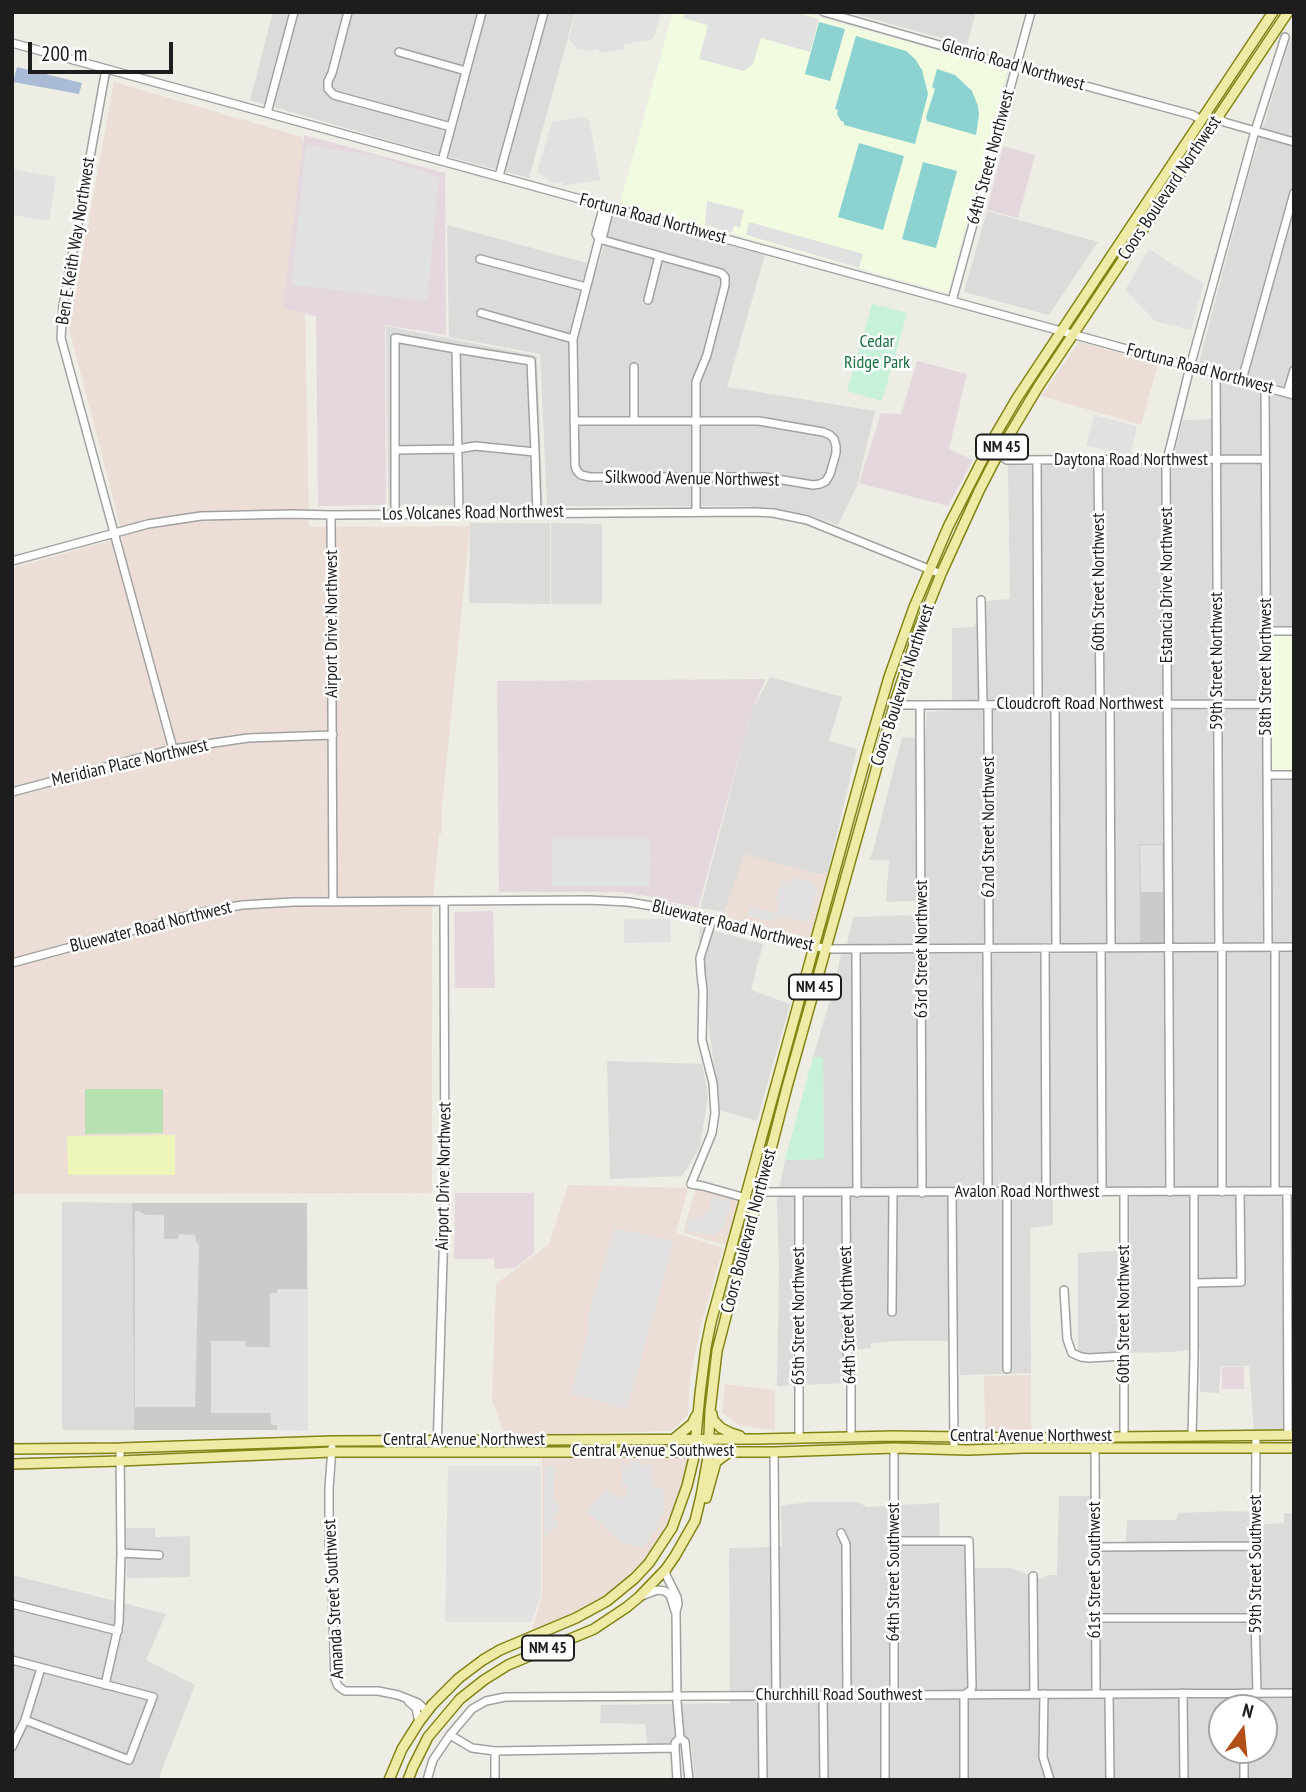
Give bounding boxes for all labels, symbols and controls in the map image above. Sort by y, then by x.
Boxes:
scale bar [32,28,177,72]
street label: Glenrio Road Northwest [939,34,1087,96]
text: 200 m [41,40,87,67]
street label: 64th Street Northwest [963,87,1019,227]
street label: Coors Boulevard Northwest [1114,112,1226,264]
street label: Ben E Keith Way Northwest [52,156,100,326]
street label: Fortuna Road Northwest [577,189,729,249]
park label: Cedar Ridge Park [844,331,910,374]
street label: Fortuna Road Northwest [1124,339,1276,399]
road number: NM 45 [976,434,1028,460]
street label: Daytona Road Northwest [1054,449,1208,471]
street label: Silkwood Avenue Northwest [605,467,779,491]
street label: Los Volcanes Road Northwest [382,501,564,525]
street label: Estancia Drive Northwest [1156,507,1178,663]
street label: 60th Street Northwest [1088,513,1110,651]
street label: Airport Drive Northwest [321,550,343,698]
street label: 59th Street Northwest [1206,592,1228,730]
street label: 58th Street Northwest [1255,598,1277,736]
street label: Coors Boulevard Northwest [867,601,939,769]
street label: Cloudcroft Road Northwest [996,693,1164,715]
street label: Meridian Place Northwest [50,734,210,792]
street label: 62nd Street Northwest [978,756,1000,898]
street label: 63rd Street Northwest [911,880,933,1018]
street label: Bluewater Road Northwest [650,895,816,957]
street label: Bluewater Road Northwest [68,896,234,958]
road number: NM 45 [789,974,841,1000]
street label: Airport Drive Northwest [432,1102,456,1250]
street label: Coors Boulevard Northwest [717,1147,781,1315]
street label: Avalon Road Northwest [955,1181,1099,1203]
street label: 64th Street Northwest [835,1245,861,1385]
street label: 60th Street Northwest [1113,1245,1135,1383]
street label: 65th Street Northwest [788,1247,810,1385]
street label: Central Avenue Northwest [950,1425,1112,1447]
street label: Central Avenue Northwest [383,1429,545,1451]
street label: Central Avenue Southwest [572,1440,734,1462]
street label: 59th Street Southwest [1245,1494,1267,1634]
street label: 61st Street Southwest [1084,1501,1106,1639]
street label: 64th Street Southwest [883,1502,905,1642]
street label: Amanda Street Southwest [319,1518,349,1680]
road number: NM 45 [522,1636,574,1660]
street label: Churchhill Road Southwest [756,1684,922,1706]
north arrow [1208,1694,1278,1764]
text: N [1240,1698,1256,1724]

